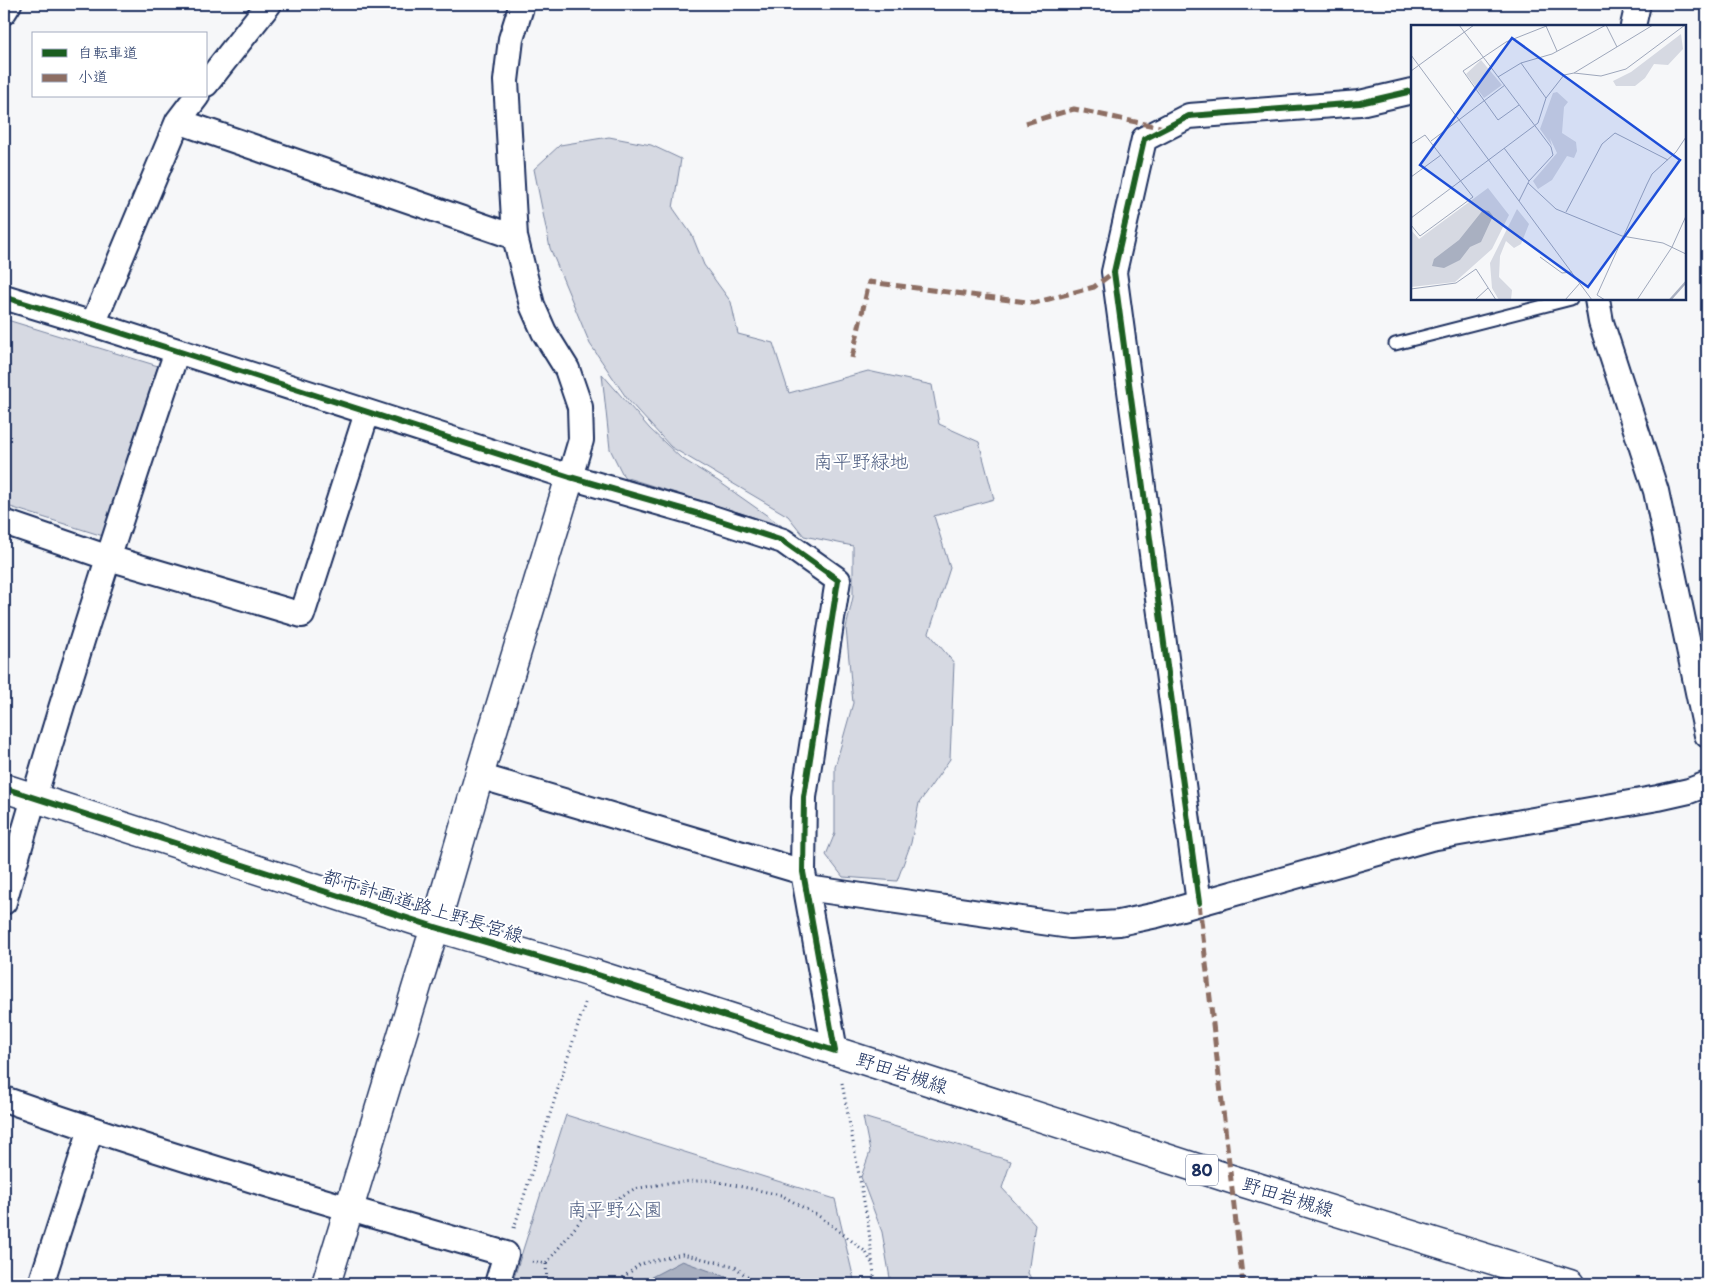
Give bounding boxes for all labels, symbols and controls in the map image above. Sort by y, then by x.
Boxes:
inset map [1411,25,1686,300]
legend [32,32,208,98]
text: 自転車道 [78,44,138,62]
text: 小道 [78,68,108,86]
park label: 南平野緑地 [813,450,909,473]
street label: 都市計画道路上野長宮線 [320,864,526,948]
street label: 野田岩槻線 [853,1047,951,1099]
road number: 80 [1186,1154,1218,1186]
street label: 野田岩槻線 [1239,1172,1337,1222]
park label: 南平野公園 [567,1198,663,1221]

